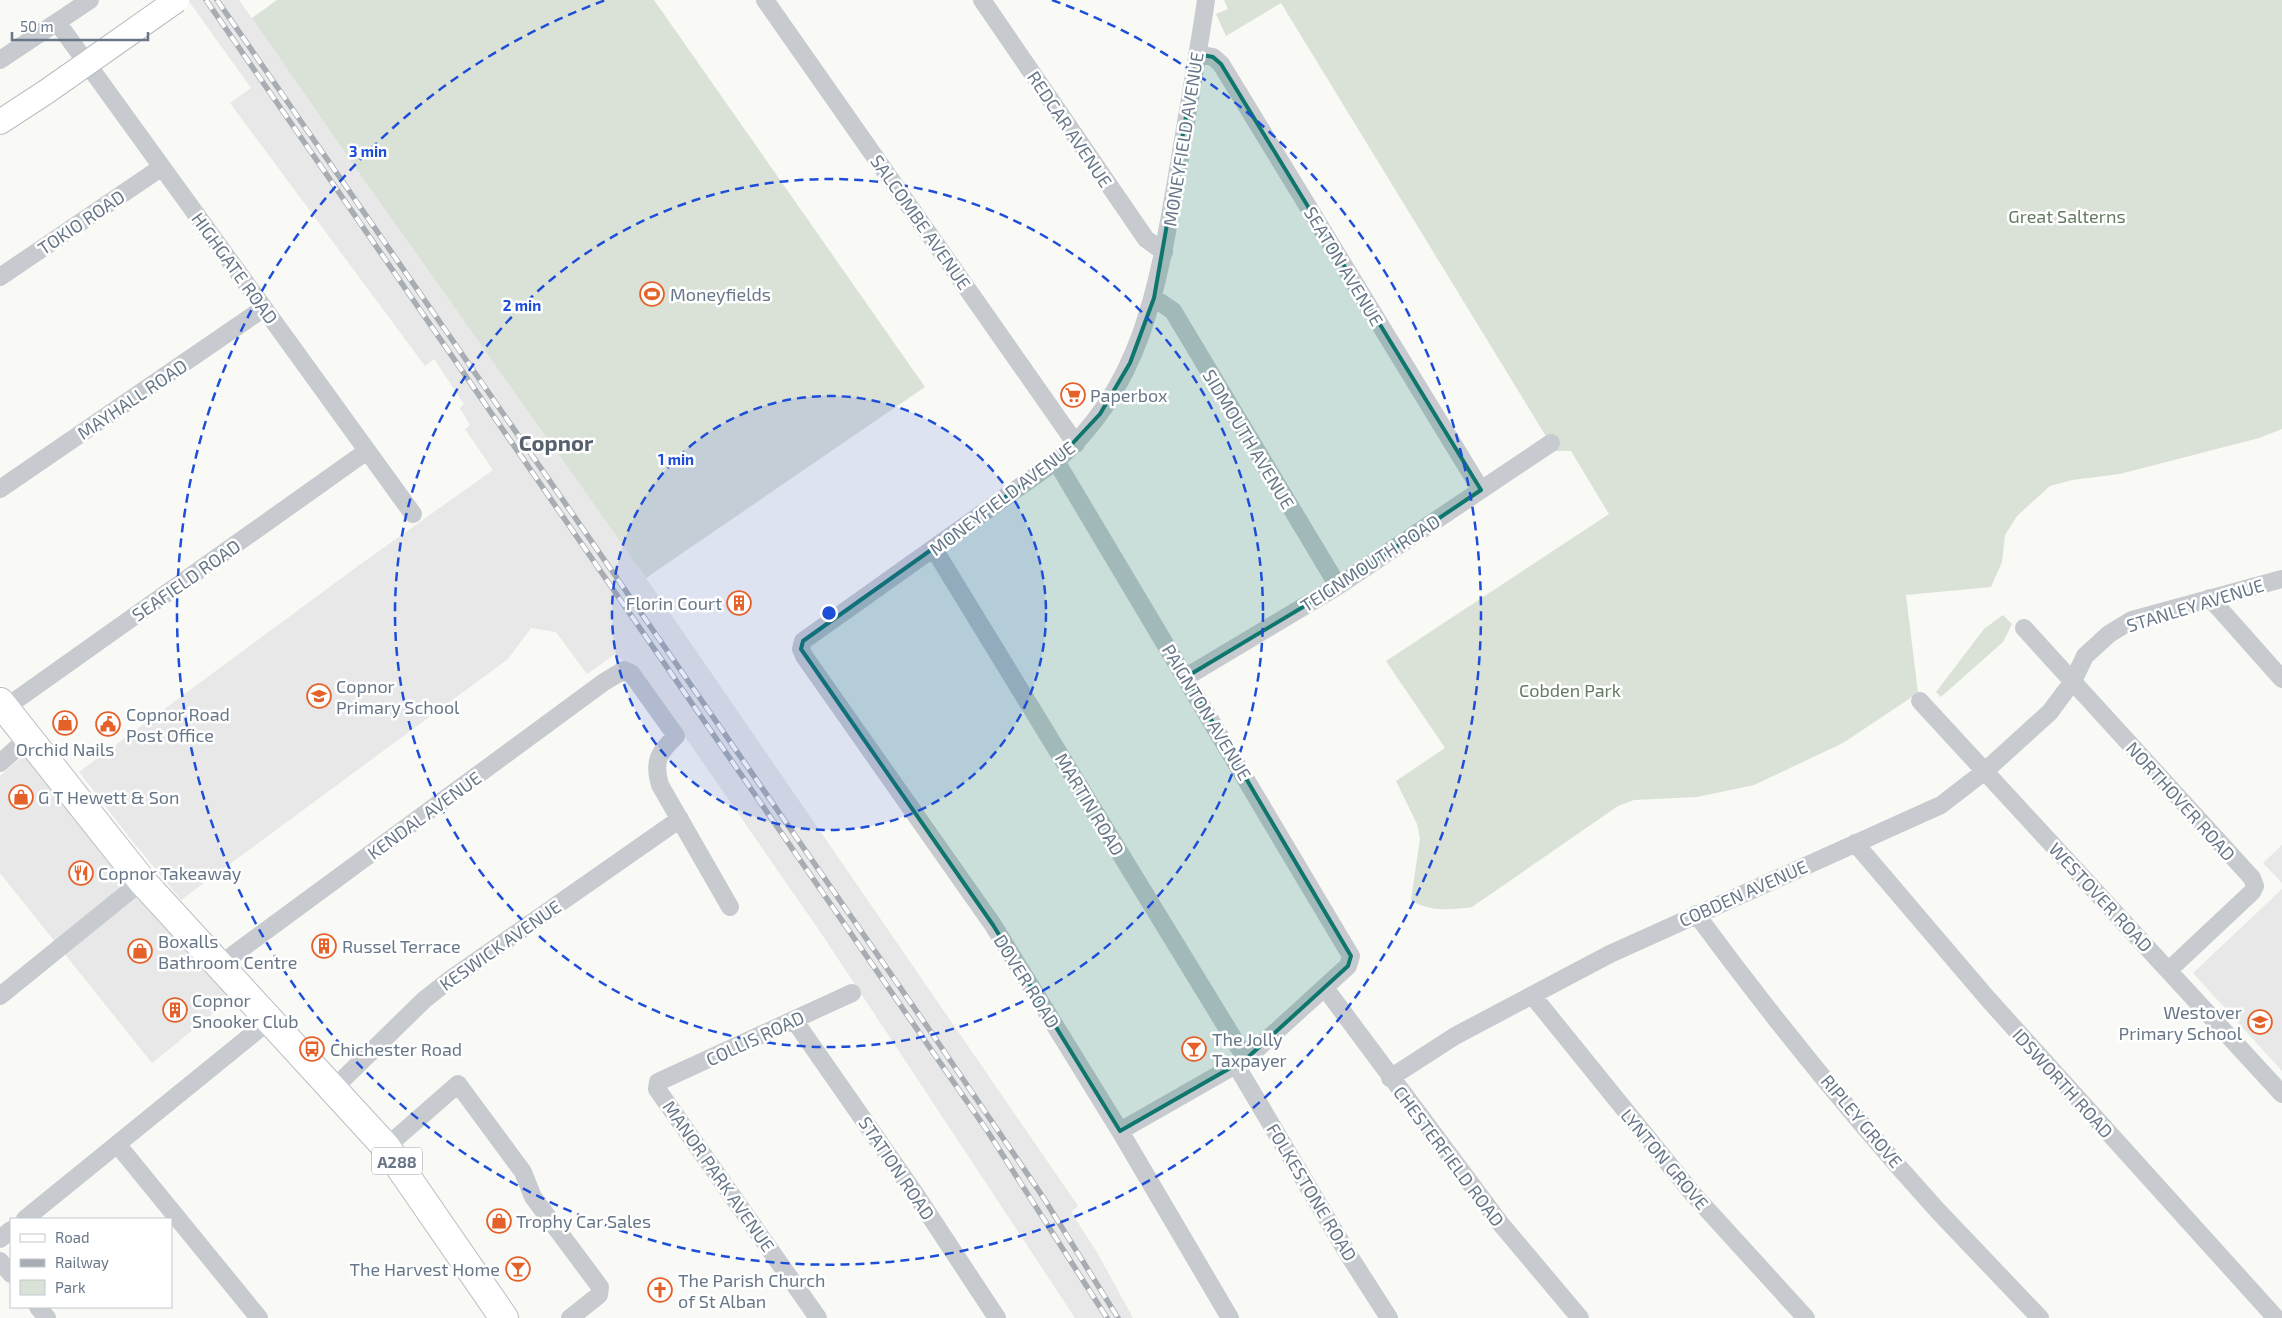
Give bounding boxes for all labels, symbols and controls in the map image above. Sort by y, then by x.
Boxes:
scale bar [12,10,149,42]
text: 50 m [20,17,54,35]
street label: MONEYFIELD AVENUE [1158,50,1208,228]
street label: REDCAR AVENUE [1023,67,1117,191]
text: 3 min [349,142,387,160]
street label: SALCOMBE AVENUE [866,150,976,294]
street label: TOKIO ROAD [33,185,129,259]
street label: SEATON AVENUE [1300,202,1388,330]
park label: Great Salterns [2008,205,2126,227]
street label: HIGHGATE ROAD [187,208,283,328]
sports icon: Moneyfields [639,281,665,307]
place label: Moneyfields [670,283,771,305]
text: 2 min [503,296,541,314]
street label: MAYHALL ROAD [73,354,191,444]
street label: SIDMOUTH AVENUE [1199,365,1299,513]
supermarket icon: Paperbox [1060,382,1086,408]
place label: Paperbox [1090,384,1168,406]
district label: Copnor [519,429,594,455]
street label: MONEYFIELD AVENUE [925,436,1079,560]
text: 1 min [658,450,694,468]
street label: TEIGNMOUTH ROAD [1296,510,1444,616]
street label: SEAFIELD ROAD [128,534,244,626]
street label: STANLEY AVENUE [2124,574,2266,636]
building icon: Florin Court [726,590,752,616]
place label: Florin Court [626,592,722,614]
centre of rings [820,604,838,622]
street label: PAIGNTON AVENUE [1158,640,1256,784]
place label: Copnor Primary School [336,675,460,718]
park label: Cobden Park [1519,679,1621,701]
school or university icon: Copnor Primary School [306,683,332,709]
place label: Copnor Road Post Office [126,703,230,746]
shop icon: Orchid Nails [52,710,78,736]
public building icon: Copnor Road Post Office [95,711,121,737]
street label: NORTHOVER ROAD [2122,737,2240,865]
place label: Orchid Nails [16,738,114,760]
street label: MARTIN ROAD [1051,749,1129,859]
street label: KENDAL AVENUE [363,766,485,864]
shop icon: G T Hewett & Son [8,784,34,810]
place label: G T Hewett & Son [38,786,180,808]
street label: WESTOVER ROAD [2045,838,2157,956]
street label: COBDEN AVENUE [1676,855,1810,931]
restaurant icon: Copnor Takeaway [68,860,94,886]
place label: Copnor Takeaway [98,862,242,884]
street label: KESWICK AVENUE [435,895,565,995]
place label: Boxalls Bathroom Centre [158,930,297,973]
street label: DOVER ROAD [990,930,1064,1032]
building icon: Russel Terrace [311,933,337,959]
place label: Russel Terrace [342,935,461,957]
shop icon: Boxalls Bathroom Centre [127,938,153,964]
place label: Copnor Snooker Club [192,989,299,1032]
building icon: Copnor Snooker Club [162,997,188,1023]
place label: Westover Primary School [2119,1001,2243,1044]
street label: COLLIS ROAD [702,1006,808,1070]
school or university icon: Westover Primary School [2247,1009,2273,1035]
street label: IDSWORTH ROAD [2008,1024,2118,1142]
place label: The Jolly Taxpayer [1212,1028,1287,1071]
bus stop icon: Chichester Road [299,1036,325,1062]
bar icon: The Jolly Taxpayer [1181,1036,1207,1062]
place label: Chichester Road [330,1038,462,1060]
street label: RIPLEY GROVE [1817,1070,1907,1172]
street label: CHESTERFIELD ROAD [1389,1081,1509,1231]
street label: MANOR PARK AVENUE [658,1096,780,1256]
street label: LYNTON GROVE [1616,1104,1714,1214]
street label: STATION ROAD [854,1112,940,1224]
street label: FOLKESTONE ROAD [1262,1119,1362,1265]
road number: A288 [372,1148,422,1174]
shop icon: Trophy Car Sales [486,1208,512,1234]
place label: Trophy Car Sales [516,1210,651,1232]
legend [10,1218,172,1308]
text: Road [55,1228,90,1246]
text: Railway [55,1253,109,1271]
bar icon: The Harvest Home [505,1256,531,1282]
place label: The Harvest Home [349,1258,500,1280]
place label: The Parish Church of St Alban [678,1269,826,1312]
church icon: The Parish Church of St Alban [647,1277,673,1303]
text: Park [55,1278,86,1296]

